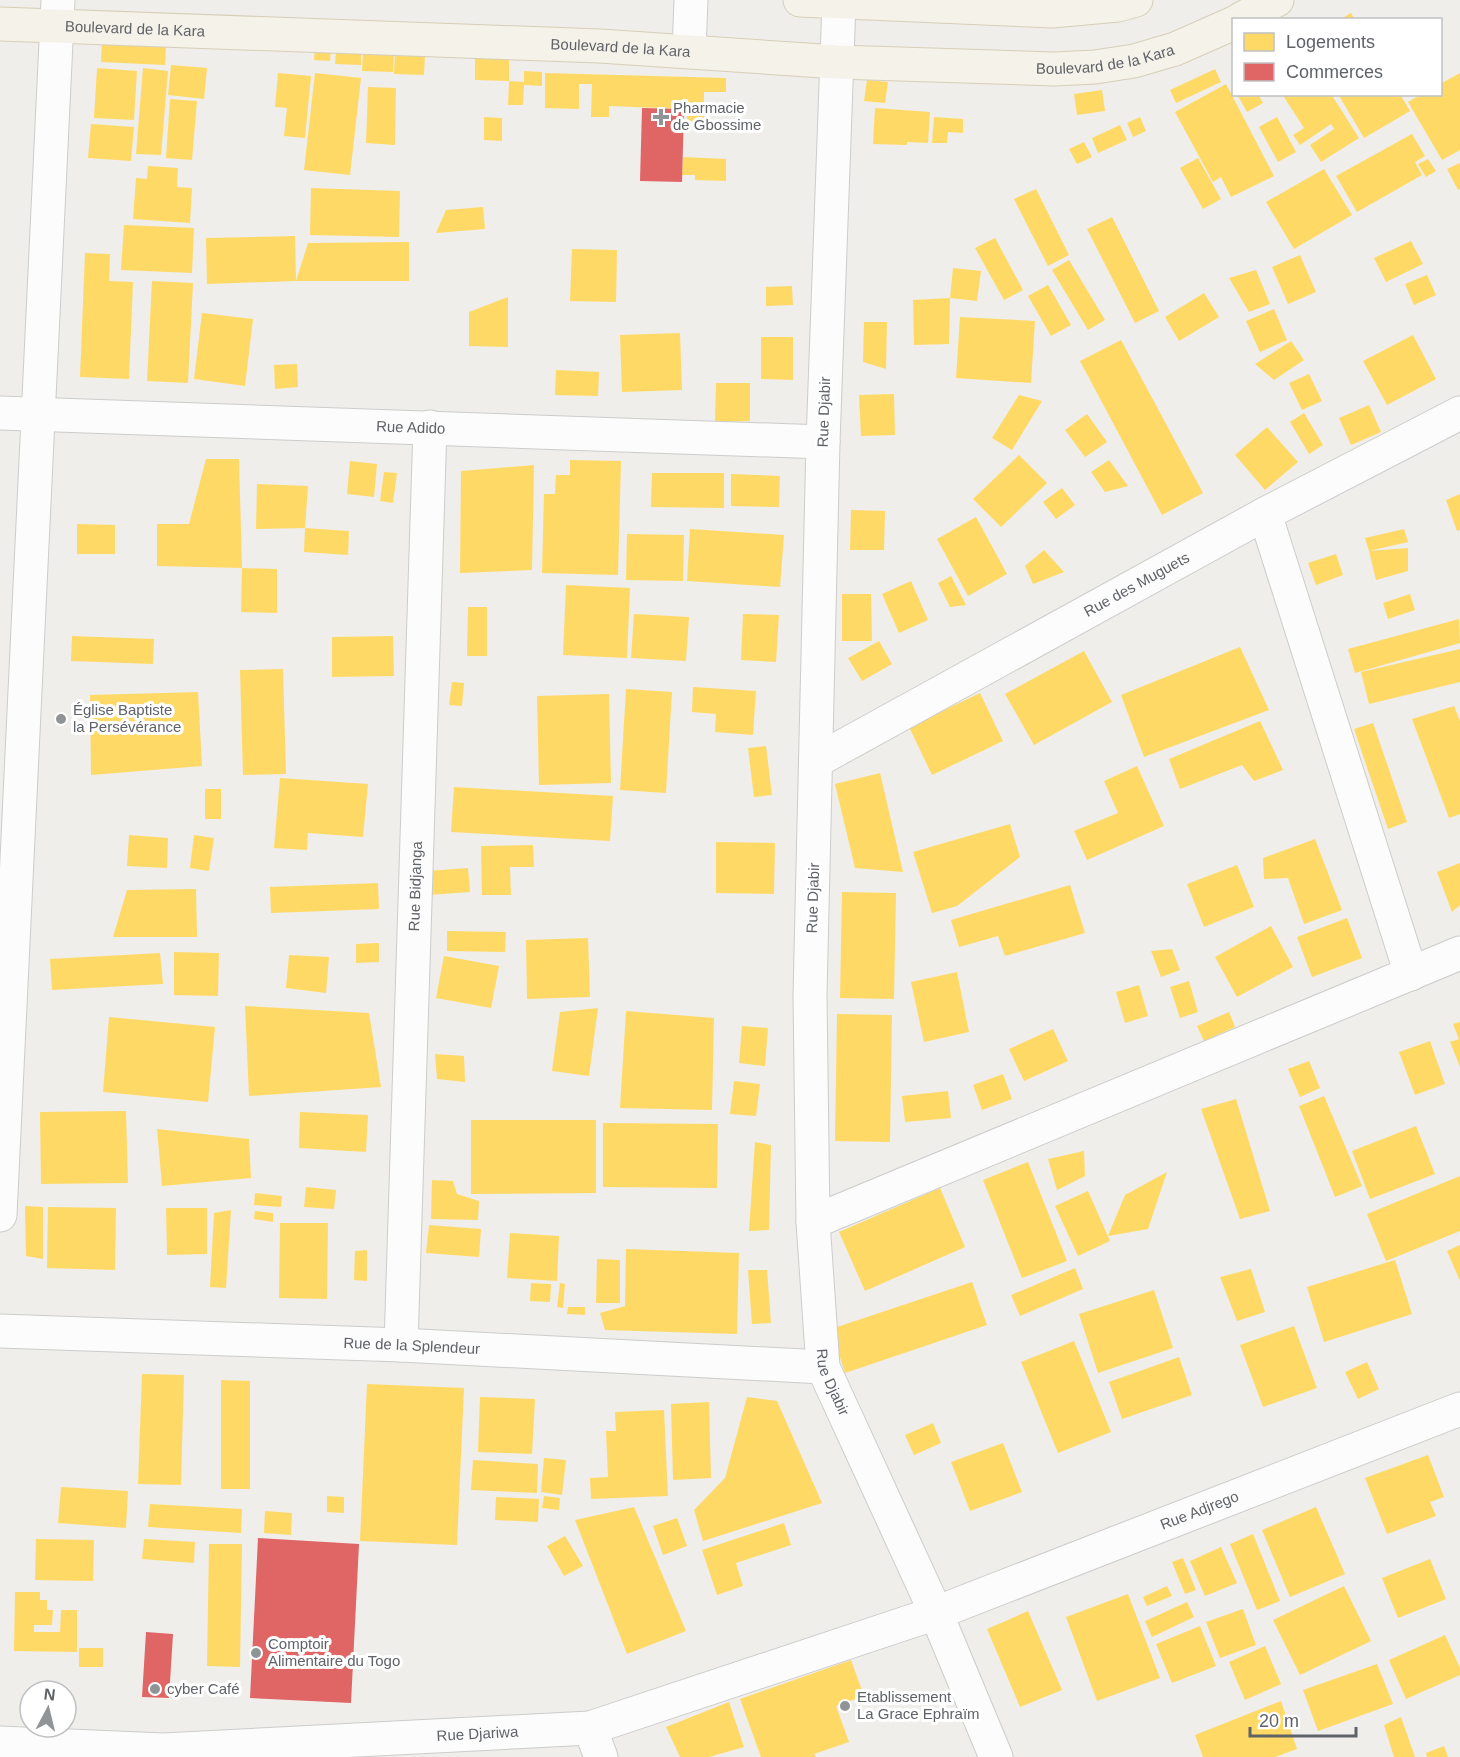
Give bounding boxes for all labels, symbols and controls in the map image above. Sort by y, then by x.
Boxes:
street label: Boulevard de la Kara [65,17,206,40]
legend [1232,18,1442,96]
text: Logements [1286,32,1375,52]
street label: Boulevard de la Kara [550,35,692,60]
street label: Boulevard de la Kara [1036,41,1177,77]
text: Commerces [1286,62,1383,82]
place label: Pharmacie de Gbossime [673,99,761,133]
marker: Pharmacie de Gbossime [654,110,668,124]
street label: Rue Djabir [814,376,833,448]
street label: Rue Adido [376,417,446,437]
street label: Rue des Muguets [1081,548,1192,620]
place label: Église Baptiste la Persévérance [73,701,181,735]
marker: Église Baptiste la Persévérance [54,712,68,726]
street label: Rue Bidjanga [405,840,425,932]
street label: Rue Djabir [803,862,822,934]
street label: Rue de la Splendeur [343,1334,481,1357]
street label: Rue Djabir [814,1348,853,1418]
street label: Rue Adjrego [1158,1487,1241,1533]
place label: Comptoir Alimentaire du Togo [268,1635,400,1669]
marker: Comptoir Alimentaire du Togo [249,1646,263,1660]
north arrow [18,1679,78,1739]
place label: cyber Café [167,1680,240,1697]
marker: cyber Café [148,1682,162,1696]
text: N [43,1685,57,1704]
place label: Etablissement La Grace Ephraïm [857,1688,980,1722]
marker: Etablissement La Grace Ephraïm [838,1699,852,1713]
scale bar [1250,1700,1356,1738]
text: 20 m [1259,1711,1299,1731]
street label: Rue Djariwa [436,1723,519,1744]

